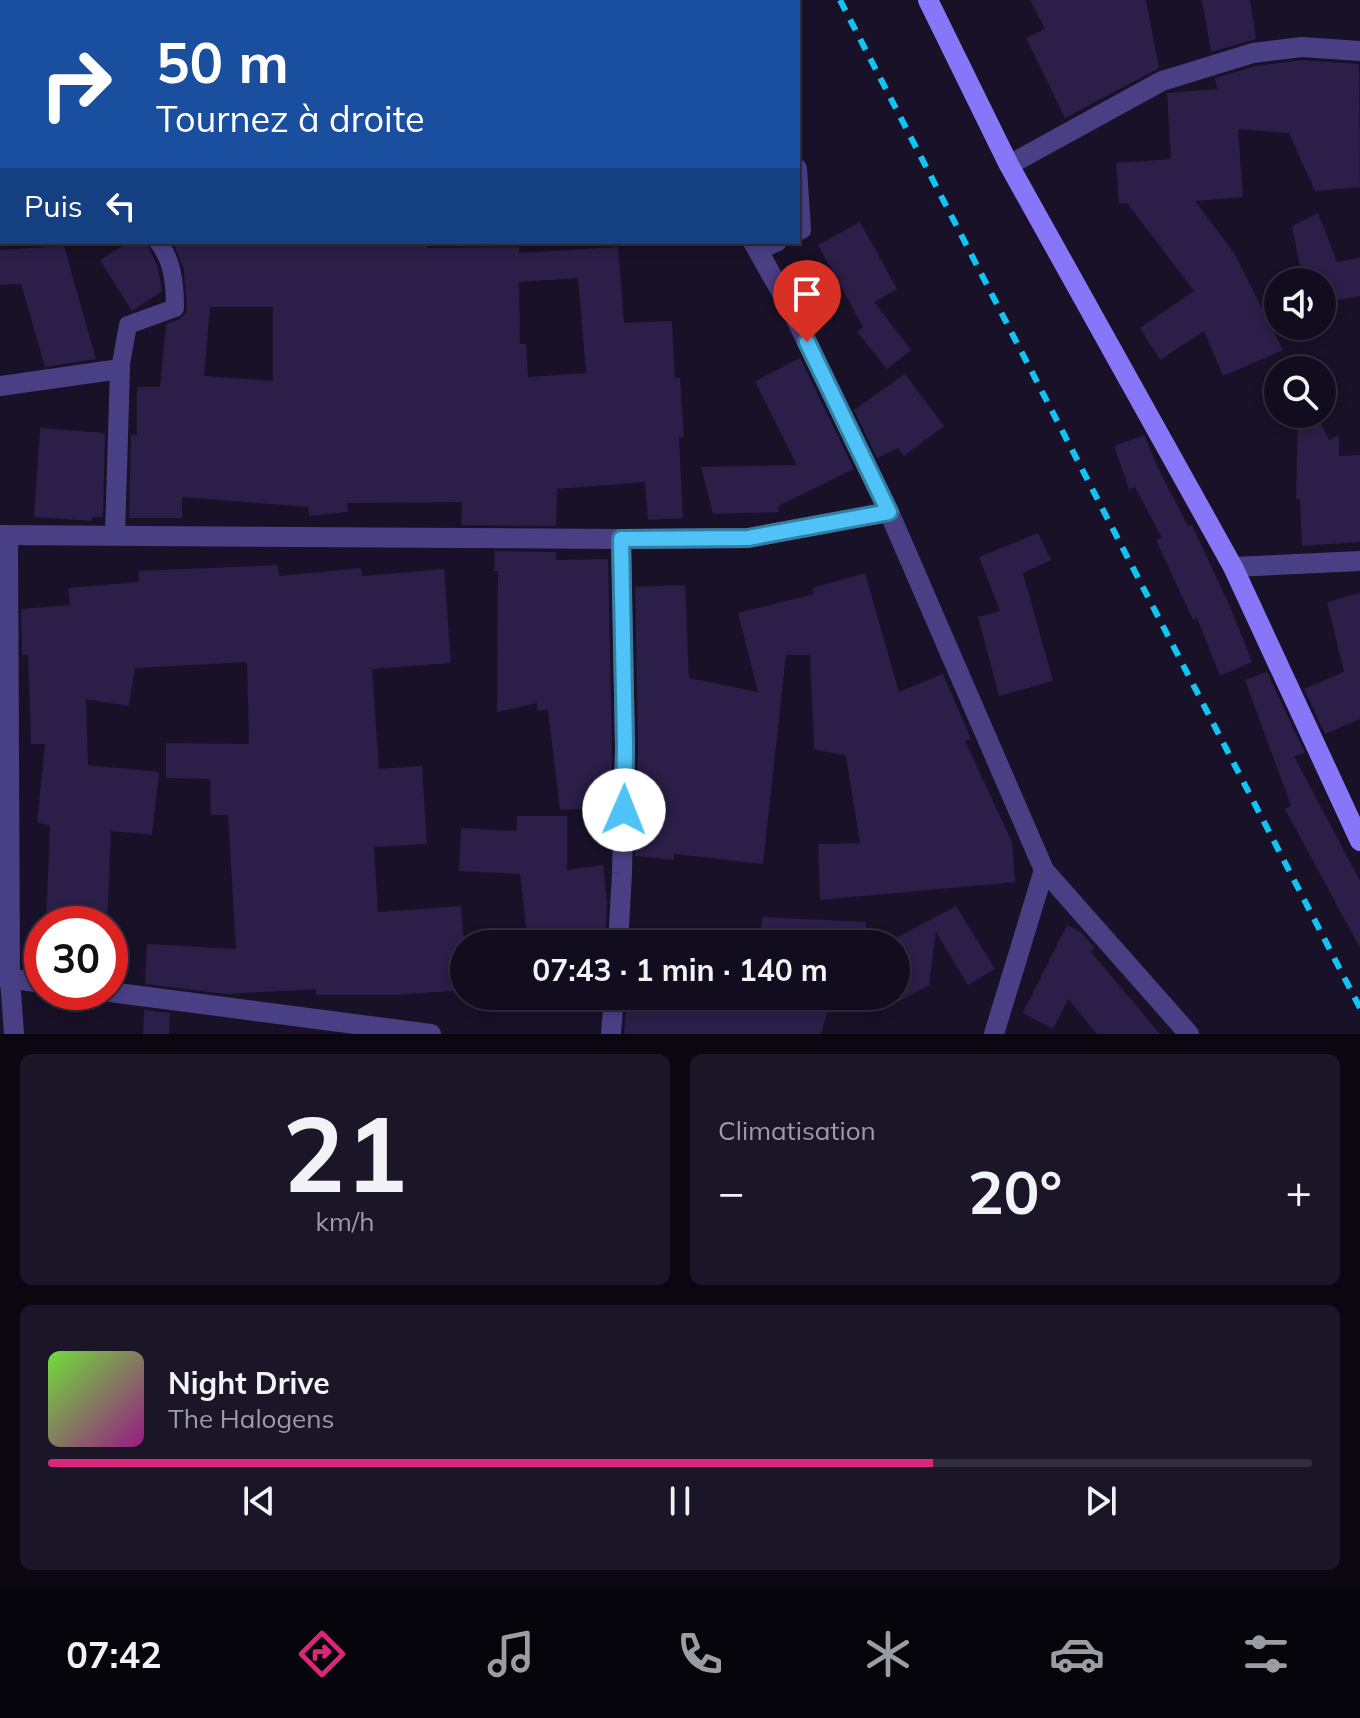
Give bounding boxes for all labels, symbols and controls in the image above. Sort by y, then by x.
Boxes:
text: 50 m [156,27,289,97]
icon: right [24,32,128,136]
text: Tournez à droite [156,96,425,141]
icon: left [99,184,143,228]
text: Puis [24,187,83,225]
pin [773,260,841,342]
map controls [1264,268,1336,428]
button: sound [1264,268,1336,340]
icon: arrive [785,272,829,316]
button: search [1264,356,1336,428]
position arrow [582,768,666,852]
speed limit sign: 30 [24,906,128,1010]
text: 07:43 · 1 min · 140 m [532,951,828,989]
text: 21 [283,1087,407,1218]
text: Climatisation [718,1114,876,1147]
text: 20° [968,1154,1062,1229]
text: − [718,1164,744,1219]
text: + [1286,1164,1312,1219]
text: km/h [316,1205,374,1238]
text: Night Drive [168,1364,330,1402]
text: The Halogens [168,1402,334,1435]
icon: previous [237,1479,281,1523]
icon: pause [658,1479,702,1523]
icon: next [1079,1479,1123,1523]
icon: directions [294,1626,350,1682]
icon: music [483,1626,539,1682]
icon: phone [672,1626,728,1682]
icon: climate [860,1626,916,1682]
icon: car [1049,1626,1105,1682]
icon: filters [1238,1626,1294,1682]
text: 07:42 [66,1632,162,1677]

